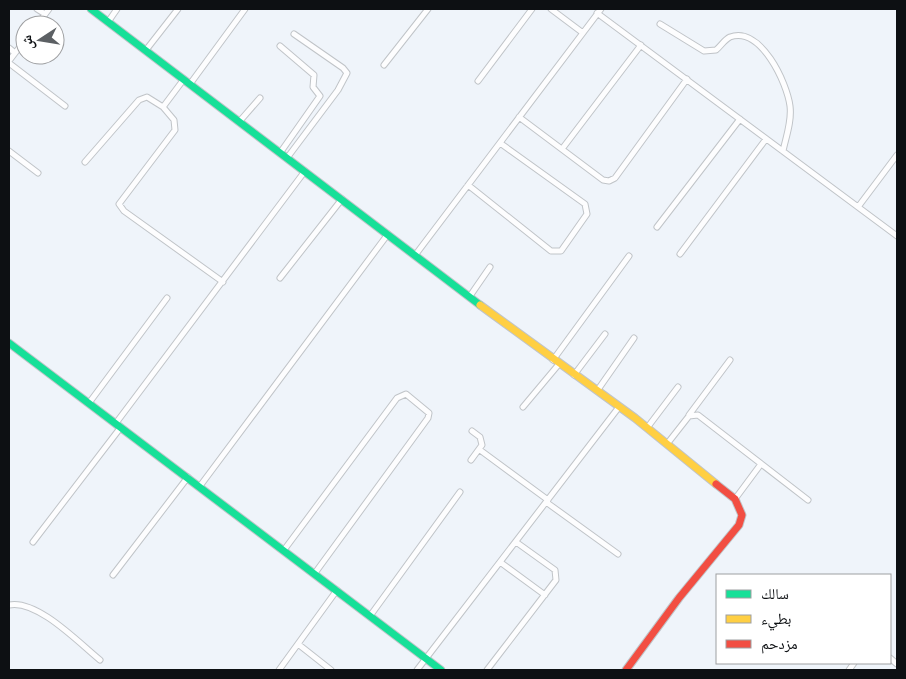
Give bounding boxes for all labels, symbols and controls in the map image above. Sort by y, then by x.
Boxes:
north arrow [15,15,65,65]
text: ش [17,33,38,52]
legend [716,574,891,664]
text: سالك [761,584,789,602]
text: بطيء [761,609,791,631]
text: مزدحم [761,634,798,654]

